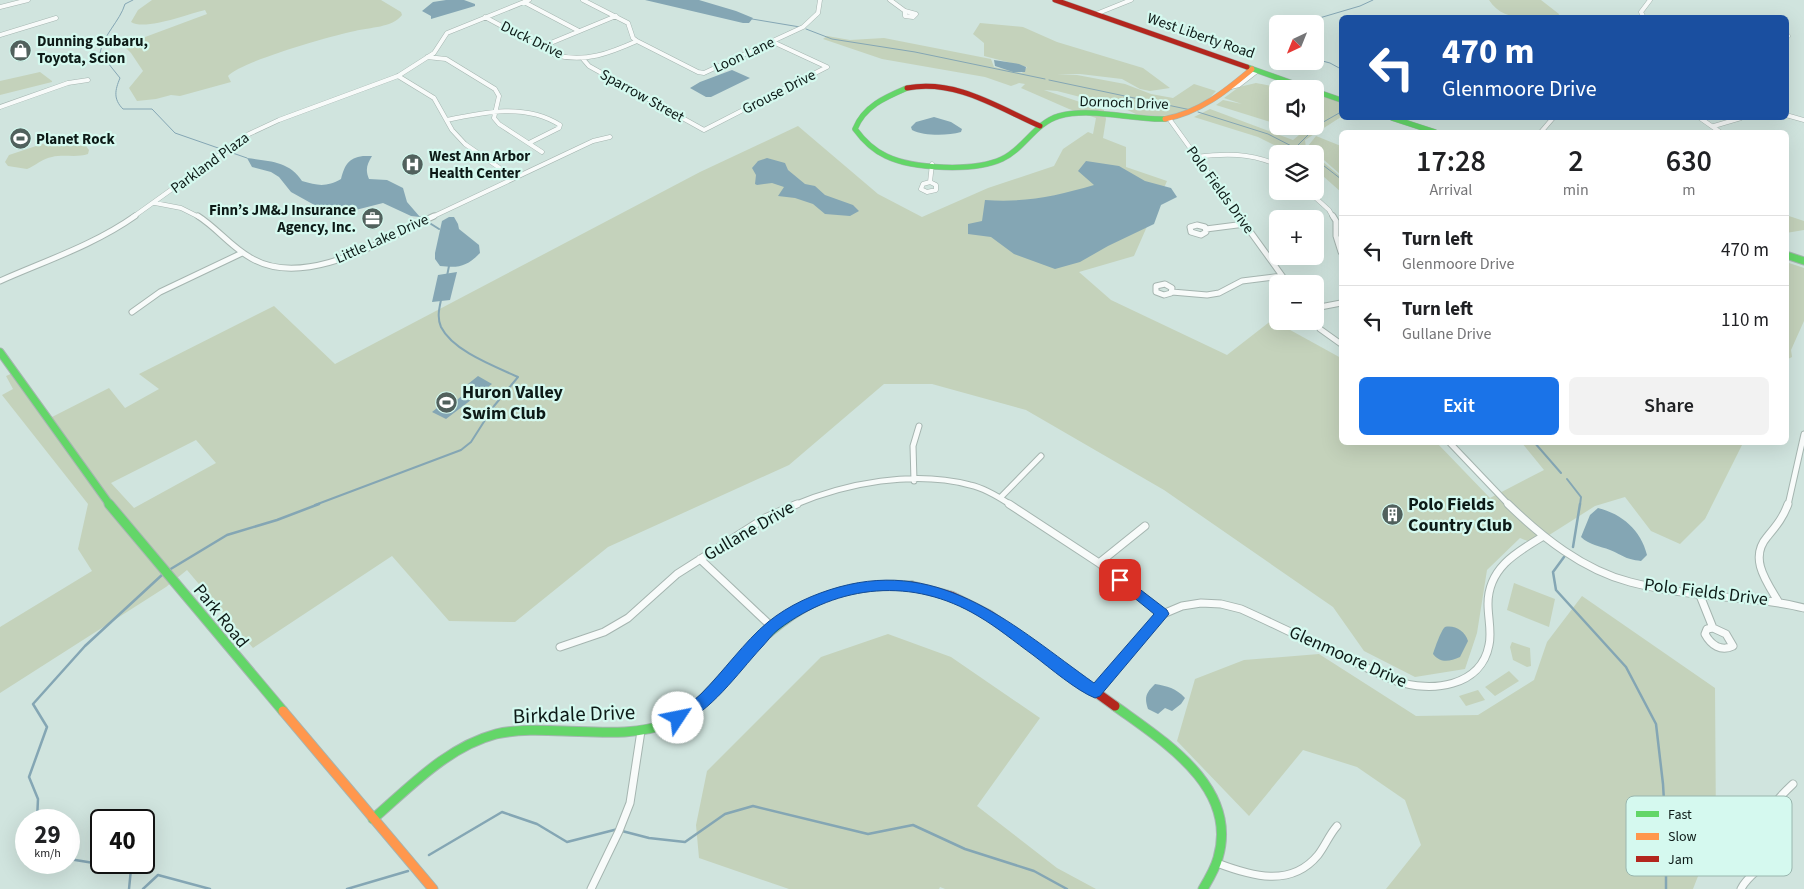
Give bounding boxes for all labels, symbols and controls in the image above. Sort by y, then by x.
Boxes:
street label: West Liberty Road [1144,8,1258,64]
north arrow [1269,15,1324,70]
map controls [1269,15,1324,330]
street label: Duck Drive [497,16,567,64]
text: 470 m [1442,27,1534,77]
place label: Dunning Subaru, Toyota, Scion [37,31,148,69]
street label: Loon Lane [710,32,778,78]
icon: left [1359,35,1424,100]
shop icon: Dunning Subaru, Toyota, Scion [9,38,33,62]
street label: Sparrow Street [596,64,688,128]
street label: Grouse Drive [739,65,819,119]
text: Glenmoore Drive [1442,73,1597,105]
button: sound [1269,80,1324,135]
street label: Dornoch Drive [1079,91,1169,115]
sports icon: Planet Rock [8,127,32,151]
street label: Parkland Plaza [166,127,254,199]
place label: Planet Rock [36,129,115,150]
text: 17:28 [1416,140,1486,183]
text: 2 [1568,140,1584,183]
text: 630 [1666,140,1712,183]
street label: Polo Fields Drive [1181,142,1259,238]
button: layers [1269,145,1324,200]
place label: West Ann Arbor Health Center [429,146,530,184]
hospital icon: West Ann Arbor Health Center [401,153,425,177]
text: Arrival [1429,179,1472,201]
text: min [1563,179,1589,201]
text: m [1682,179,1696,201]
place label: Finn’s JM&J Insurance Agency, Inc. [209,200,356,238]
office icon: Finn’s JM&J Insurance Agency, Inc. [360,207,384,231]
street label: Little Lake Drive [332,209,432,269]
button: + [1269,210,1324,265]
text: Turn left [1402,226,1473,253]
icon: left [1359,237,1387,265]
text: 470 m [1721,237,1769,264]
text: Glenmoore Drive [1402,253,1514,275]
button: − [1269,275,1324,330]
text: Turn left [1402,296,1473,323]
icon: left [1359,307,1387,335]
text: 110 m [1721,307,1769,334]
text: Gullane Drive [1402,323,1491,345]
button: Exit [1359,377,1559,435]
button: Share [1569,377,1769,435]
place label: Huron Valley Swim Club [462,380,564,426]
sports icon: Huron Valley Swim Club [434,390,458,414]
place label: Polo Fields Country Club [1408,492,1512,538]
street label: Gullane Drive [699,495,799,567]
building icon: Polo Fields Country Club [1380,502,1404,526]
pin [1099,559,1141,601]
icon: arrive [1106,566,1134,594]
street label: Polo Fields Drive [1643,572,1769,612]
street label: Park Road [187,579,255,653]
street label: Glenmoore Drive [1285,620,1411,694]
position arrow [651,691,703,743]
street label: Birkdale Drive [512,697,636,731]
legend [1626,796,1792,876]
text: Fast [1668,805,1692,825]
speed limit sign: 40 [90,809,155,874]
text: 29 [34,817,61,853]
text: Slow [1668,827,1697,847]
text: km/h [34,845,61,862]
text: Jam [1668,850,1693,870]

